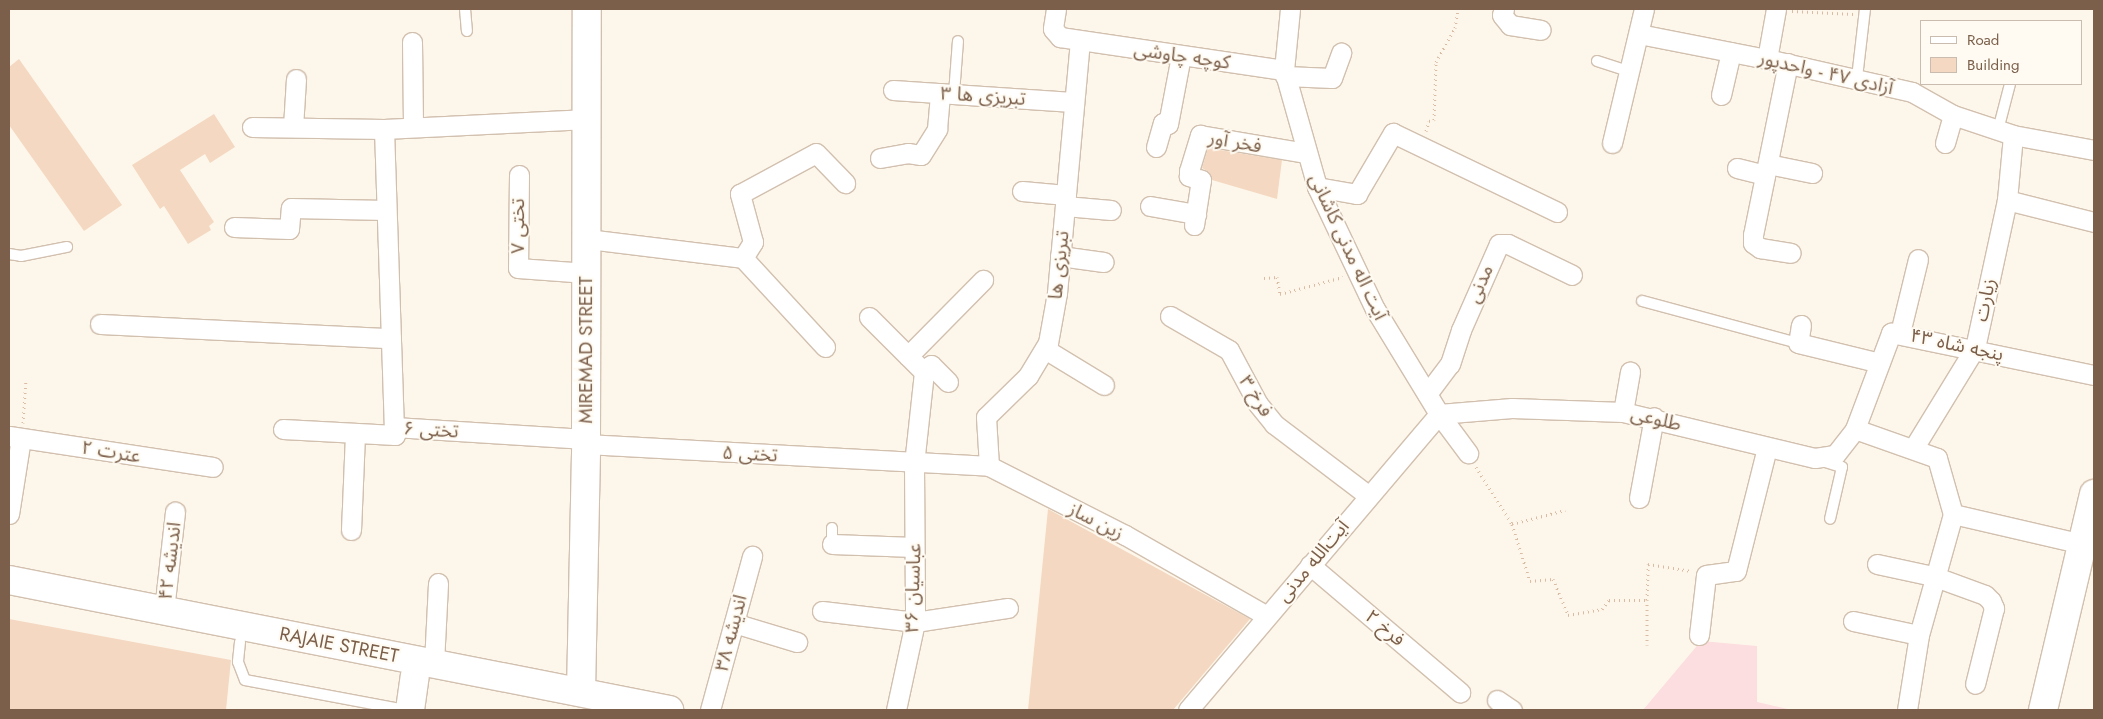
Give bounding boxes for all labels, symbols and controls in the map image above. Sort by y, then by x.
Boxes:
legend [1920,20,2083,85]
text: Road [1967,29,1999,51]
street label: کوچه چاوشی [1132,38,1232,74]
street label: آزادی ۴۷ - واحدپور [1756,46,1896,100]
text: Building [1967,54,2019,76]
street label: تبریزی ها ۳ [940,82,1026,110]
street label: فخر آور [1207,126,1263,158]
street label: آیت اله مدنی کاشانی [1304,170,1392,324]
street label: تختی ۷ [507,198,529,254]
street label: تبریزی ها [1044,230,1074,300]
street label: مدنی [1462,262,1498,306]
street label: MIREMAD STREET [575,276,597,424]
street label: زیارت [1969,276,2001,324]
street label: پنجه شاه ۴۳ [1908,324,2006,366]
street label: فرخ ۳ [1234,371,1278,421]
street label: طلوعی [1629,402,1683,436]
street label: تختی ۶ [403,417,459,443]
street label: عترت ۲ [80,436,142,468]
street label: تختی ۵ [722,441,778,467]
street label: زین ساز [1065,497,1127,545]
street label: آیت‌الله مدنی [1272,515,1354,607]
street label: اندیشه ۴۲ [154,521,186,601]
street label: عباسیان ۳۶ [900,543,926,633]
street label: اندیشه ۳۸ [710,592,752,674]
street label: فرخ ۲ [1361,605,1409,651]
street label: RAJAIE STREET [278,622,400,668]

